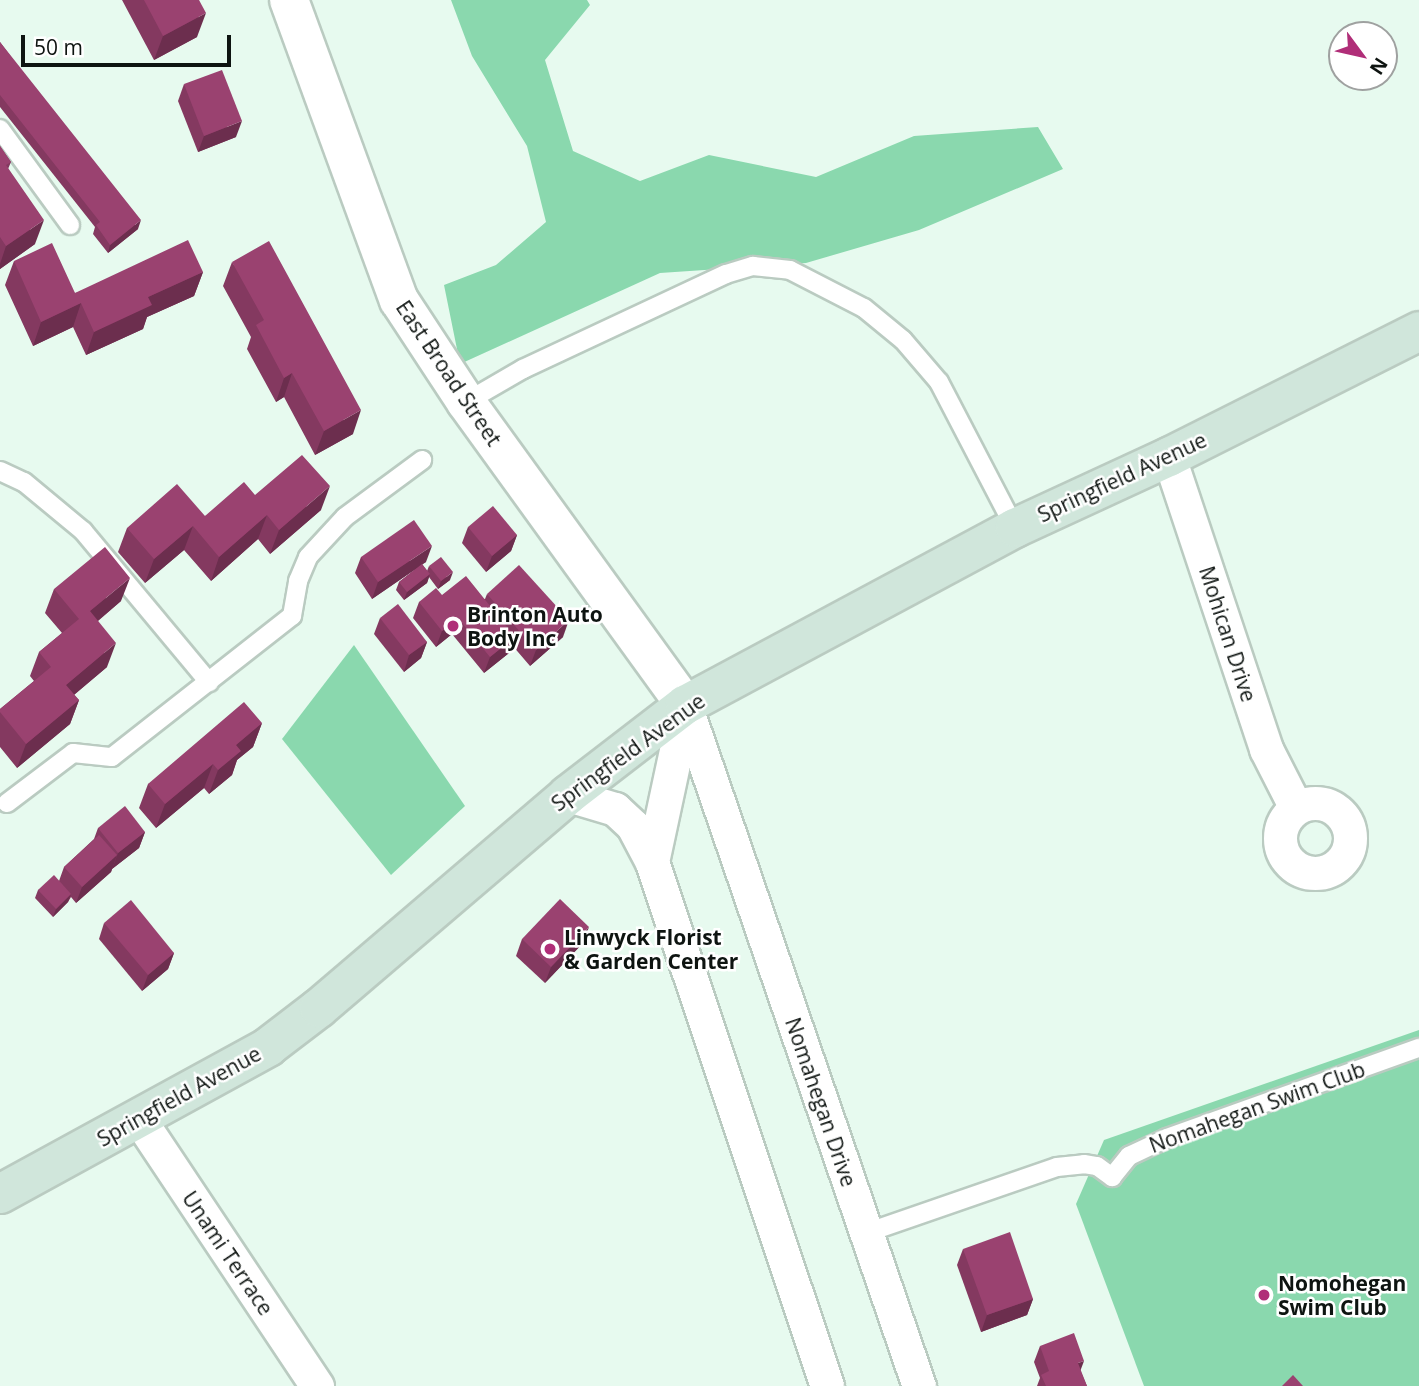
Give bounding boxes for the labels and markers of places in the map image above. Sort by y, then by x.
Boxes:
place label: Brinton Auto Body Inc [467,601,603,651]
marker: Brinton Auto Body Inc [445,618,461,634]
place label: Linwyck Florist & Garden Center [564,924,738,974]
marker: Linwyck Florist & Garden Center [542,941,558,957]
place label: Nomohegan Swim Club [1278,1270,1406,1320]
marker: Nomohegan Swim Club [1256,1287,1272,1303]

